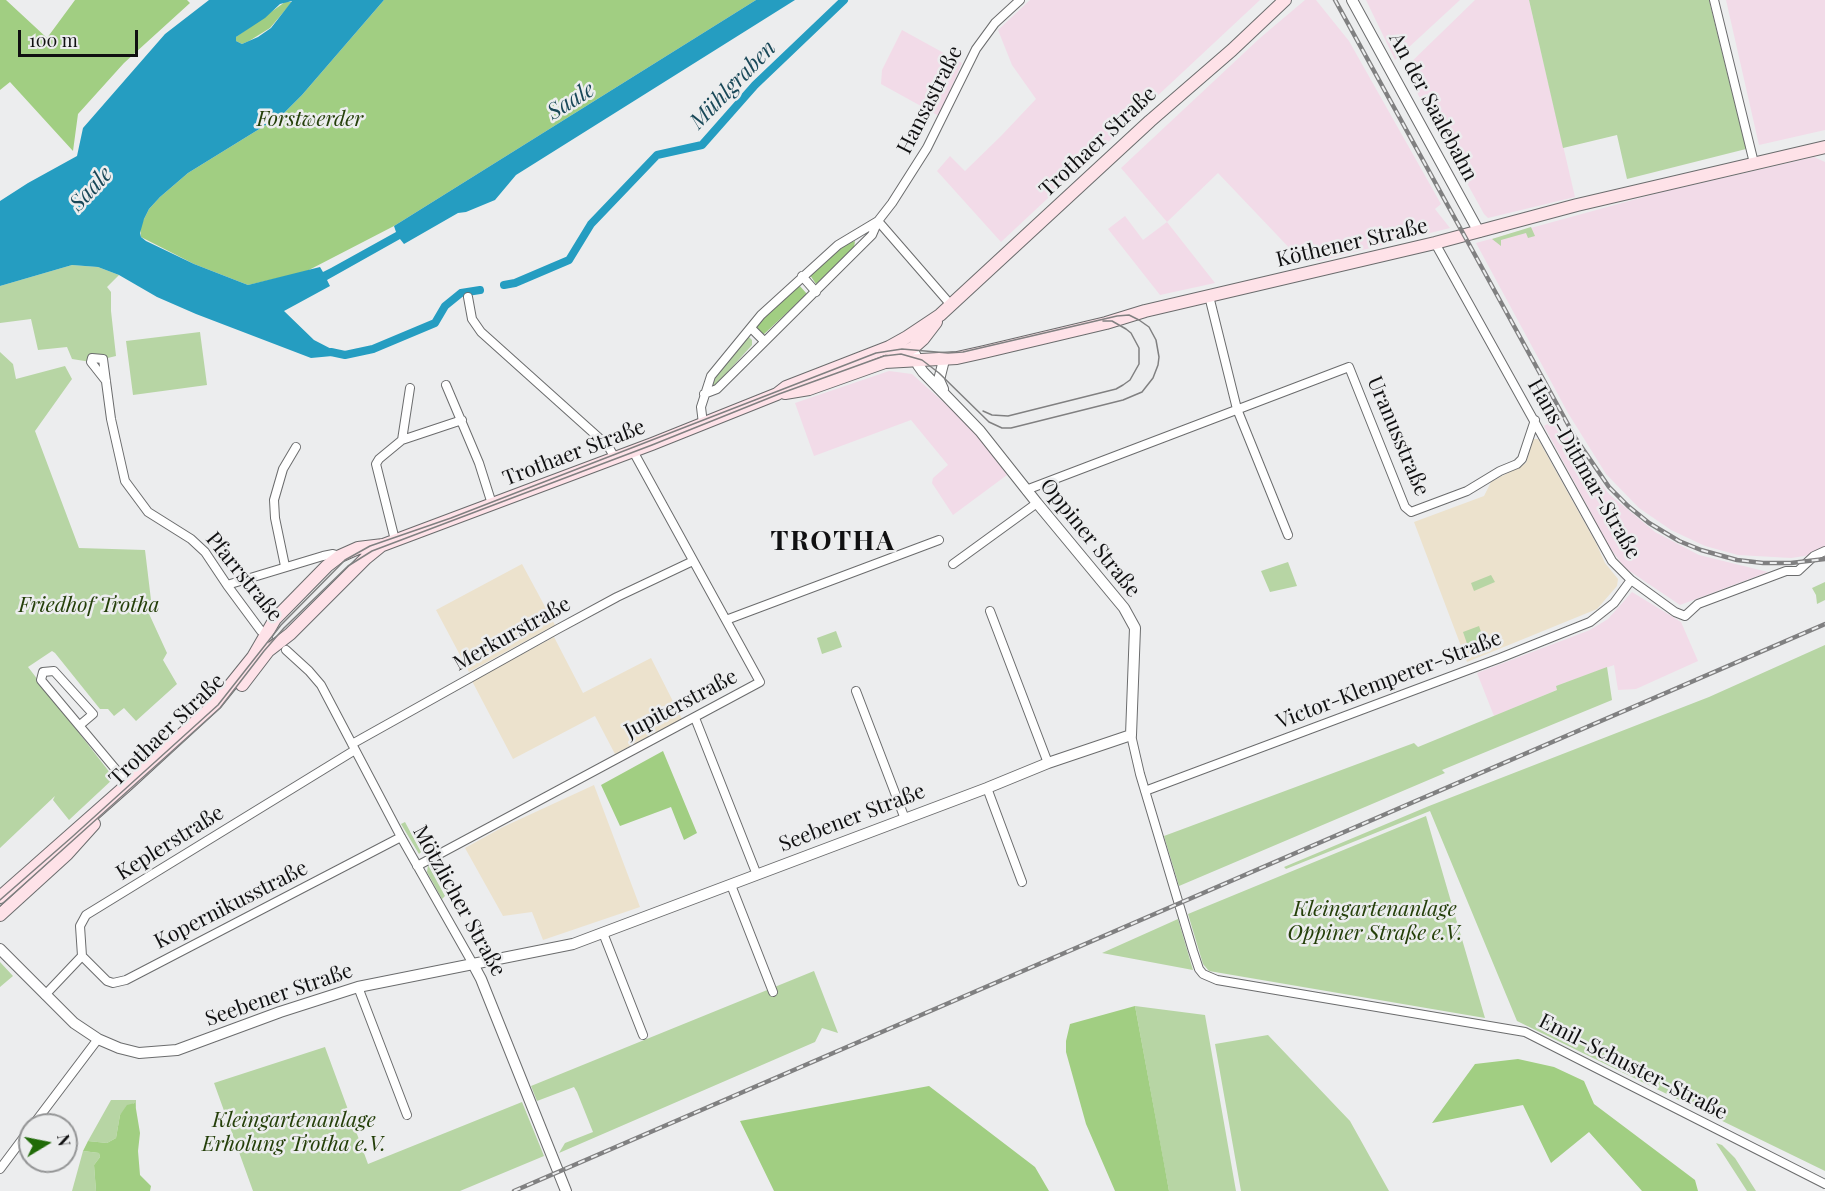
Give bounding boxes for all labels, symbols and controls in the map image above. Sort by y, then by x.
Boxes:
scale bar [21,18,141,56]
text: 100 m [29,28,78,52]
street label: An der Saalebahn [1383,29,1483,185]
water label: Mühlgraben [684,35,782,135]
street label: Hansastraße [892,42,968,158]
water label: Saale [542,76,600,126]
street label: Trothaer Straße [1034,82,1162,202]
park label: Forstwerder [257,106,363,132]
water label: Saale [64,161,118,217]
street label: Köthener Straße [1274,213,1430,273]
street label: Uranusstraße [1362,372,1434,500]
street label: Hans-Dittmar-Straße [1522,374,1646,564]
street label: Trothaer Straße [499,414,649,492]
street label: Oppiner Straße [1034,474,1146,602]
district label: TROTHA [771,526,895,558]
street label: Pfarrstraße [200,527,288,627]
street label: Merkurstraße [449,591,575,677]
park label: Friedhof Trotha [19,592,159,618]
street label: Victor-Klemperer-Straße [1273,625,1505,735]
street label: Jupiterstraße [620,664,742,744]
street label: Trothaer Straße [104,669,230,791]
street label: Seebener Straße [775,779,929,857]
street label: Keplerstraße [112,800,228,886]
street label: Mötzlicher Straße [407,821,511,981]
street label: Kopernikusstraße [150,855,312,955]
park label: Kleingartenanlage Oppiner Straße e.V. [1287,896,1463,946]
street label: Seebener Straße [202,958,356,1032]
street label: Emil-Schuster-Straße [1534,1008,1732,1126]
park label: Kleingartenanlage Erholung Trotha e.V. [202,1107,386,1157]
north arrow [18,1113,78,1173]
text: N [53,1133,76,1148]

